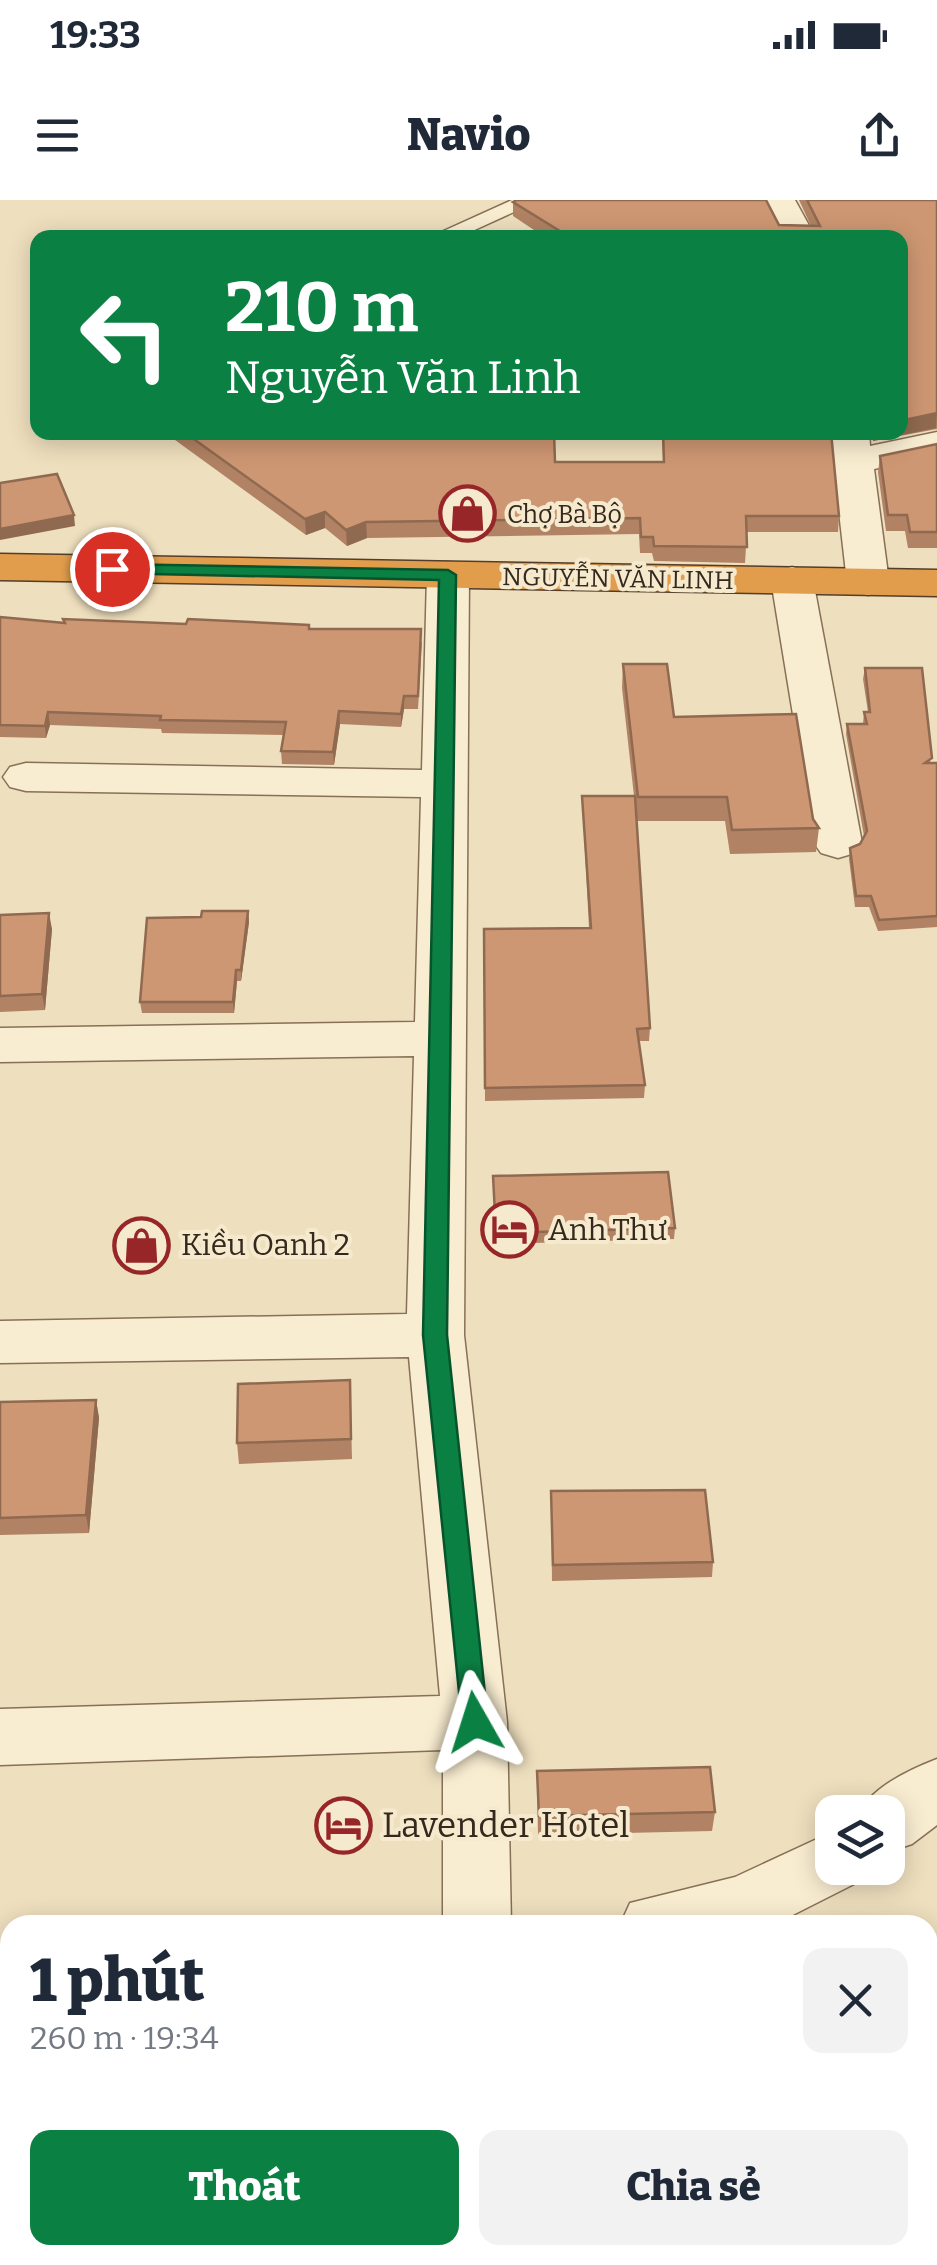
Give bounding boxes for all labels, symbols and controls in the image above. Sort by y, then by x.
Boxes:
text: 19:33 [50,12,141,58]
icon: menu [30,108,85,163]
text: Navio [407,108,530,162]
icon: share [852,108,907,163]
text: 210 m [225,266,418,350]
icon: left [60,270,190,400]
text: Nguyễn Văn Linh [225,351,581,405]
shop icon: Chợ Bà Bộ [438,484,498,544]
place label: Chợ Bà Bộ [507,500,622,530]
pin [70,527,155,612]
icon: arrive [85,542,140,597]
street label: NGUYỄN VĂN LINH [502,558,734,596]
hotel icon: Anh Thư [479,1200,539,1260]
place label: Anh Thư [548,1212,667,1248]
shop icon: Kiều Oanh 2 [112,1215,172,1275]
place label: Kiều Oanh 2 [181,1227,350,1263]
position arrow [423,1670,527,1774]
hotel icon: Lavender Hotel [313,1795,373,1855]
map controls [815,1795,905,1885]
button: layers [815,1795,905,1885]
place label: Lavender Hotel [382,1804,629,1846]
text: 1 phút [30,1945,205,2017]
button: close [803,1948,908,2053]
text: 260 m · 19:34 [30,2019,219,2057]
button: Thoát [30,2130,459,2245]
button: Chia sẻ [479,2130,908,2245]

